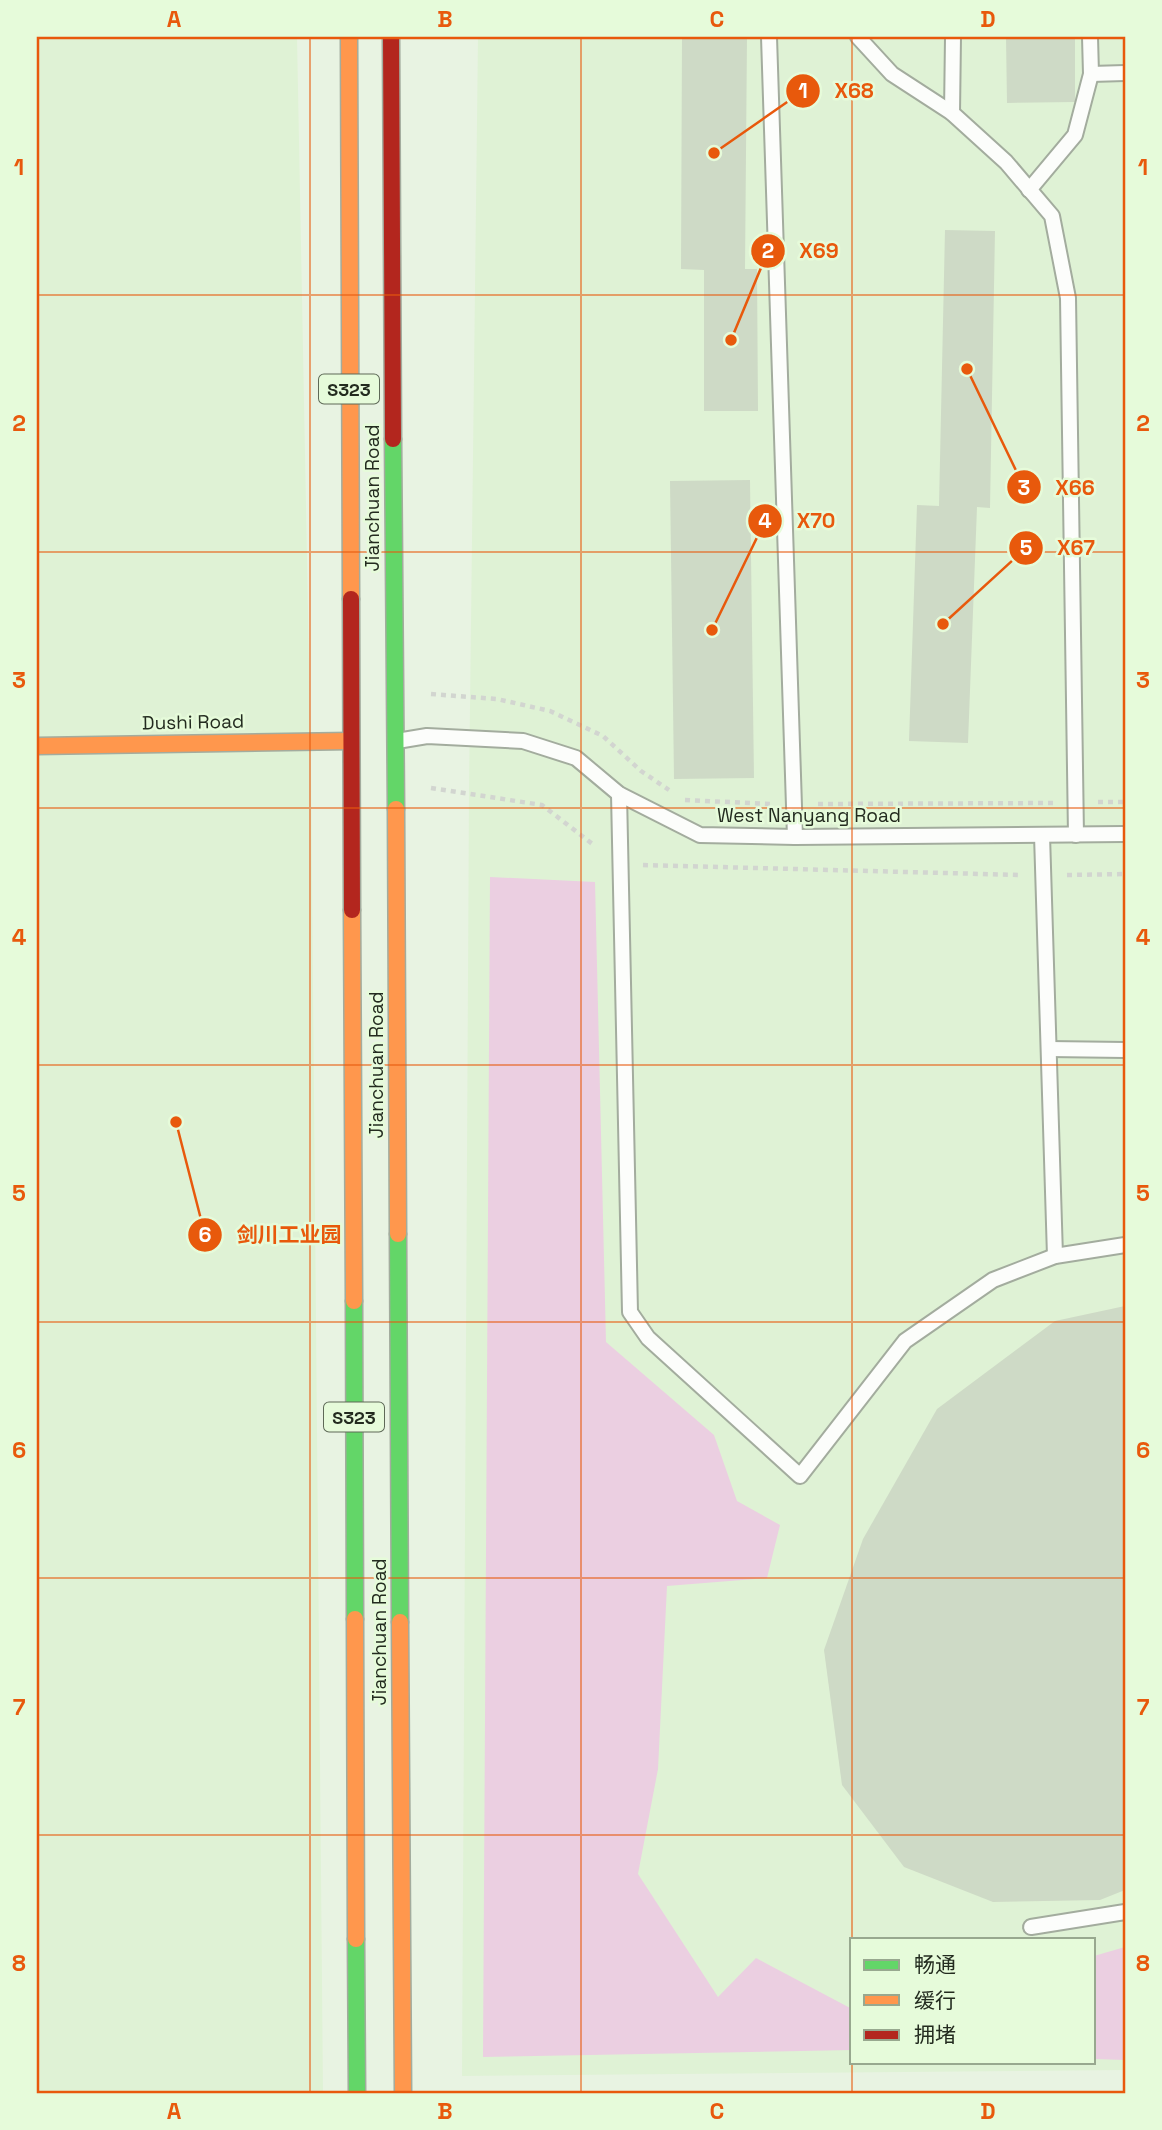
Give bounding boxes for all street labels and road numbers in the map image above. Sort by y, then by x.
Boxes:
road number: S323 [319,374,379,404]
street label: Jianchuan Road [360,424,385,572]
street label: Dushi Road [142,709,244,735]
street label: West Nanyang Road [717,803,901,828]
street label: Jianchuan Road [364,991,389,1139]
road number: S323 [324,1402,384,1432]
street label: Jianchuan Road [367,1558,392,1706]

